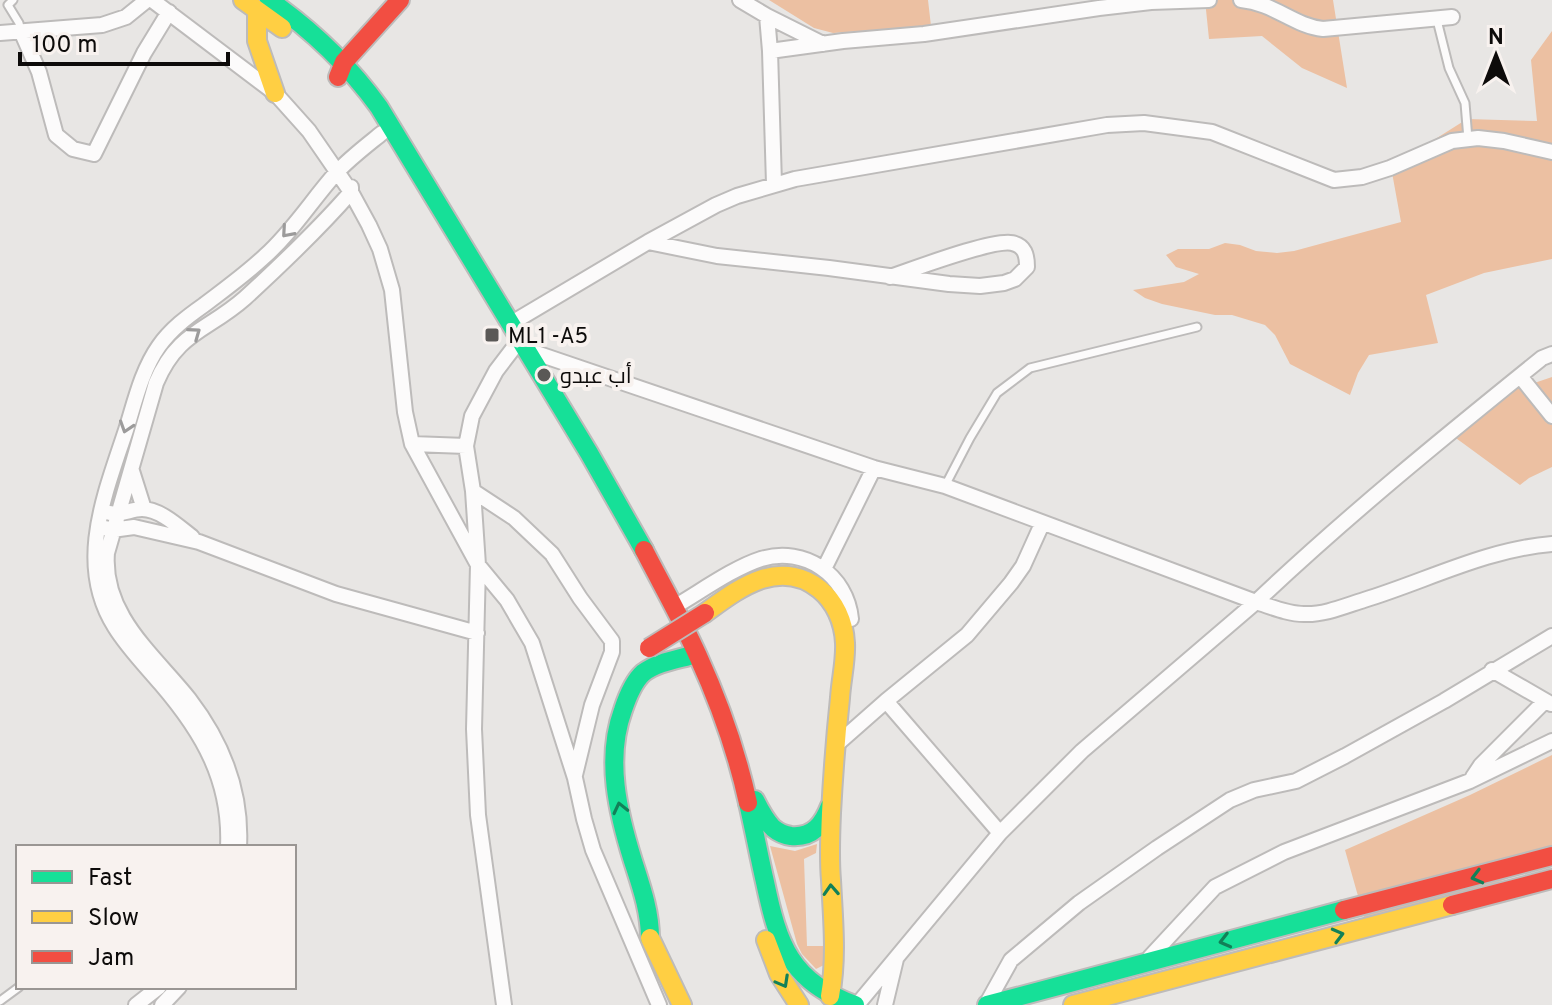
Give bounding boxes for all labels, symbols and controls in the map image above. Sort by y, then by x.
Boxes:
scale bar [20,16,228,66]
north arrow [1456,16,1536,96]
text: N [1488,25,1504,52]
text: 100 m [32,31,98,61]
one-way arrow [282,223,297,238]
place label: ML1 -A5 [508,324,588,351]
marker: ML1 -A5 [483,326,501,344]
one-way arrow [186,328,200,343]
place label: أب عبدو [560,362,632,391]
marker: أب عبدو [535,366,553,384]
one-way arrow [120,419,136,433]
one-way arrow [612,802,629,816]
legend [16,845,296,989]
text: Fast [88,864,132,894]
one-way arrow [1470,867,1484,884]
one-way arrow [822,883,839,896]
text: Slow [88,904,139,934]
one-way arrow [1331,928,1345,945]
one-way arrow [1218,932,1232,949]
text: Jam [88,944,134,974]
one-way arrow [773,974,789,988]

